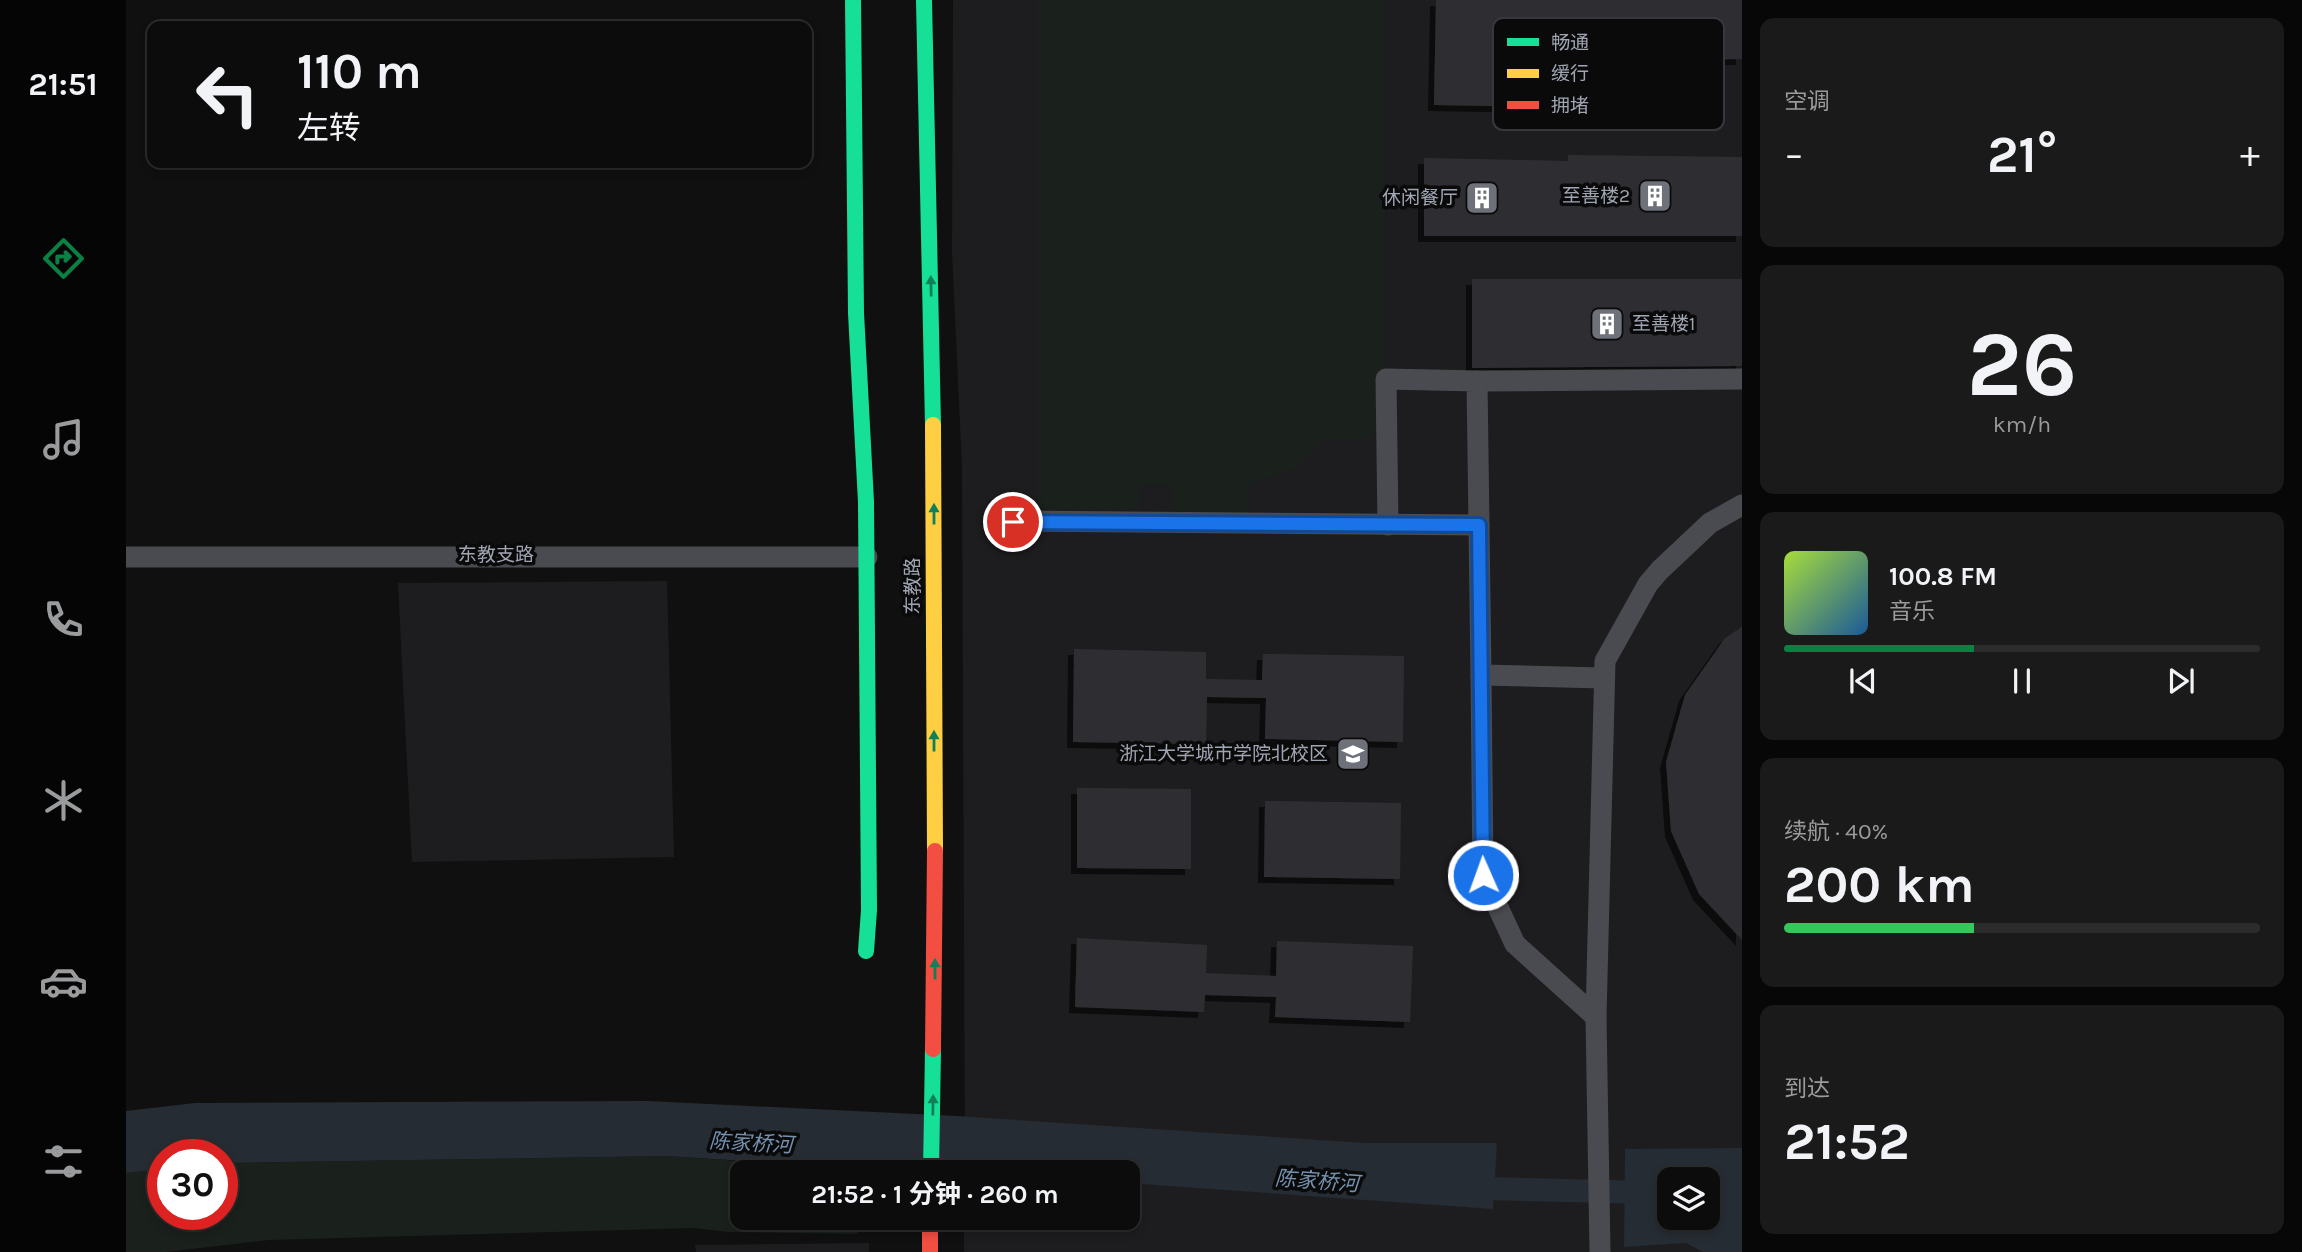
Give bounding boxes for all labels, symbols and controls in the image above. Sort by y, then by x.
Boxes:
legend [1493,18,1724,130]
text: 畅通 [1551,32,1589,54]
text: 110 m [297,43,422,100]
icon: left [182,49,273,140]
text: 缓行 [1551,63,1589,85]
text: 21:51 [28,66,98,103]
text: 空调 [1784,88,1830,115]
text: 拥堵 [1551,95,1589,117]
text: 左转 [297,110,361,147]
text: 21° [1987,124,2057,185]
text: − [1784,132,1804,177]
text: + [2240,132,2260,177]
building icon: 至善楼2 [1636,177,1674,215]
building icon: 休闲餐厅 [1463,179,1501,217]
place label: 至善楼2 [1562,185,1630,207]
place label: 休闲餐厅 [1382,187,1458,209]
icon: directions [39,234,88,283]
one-way arrow [926,275,937,297]
building icon: 至善楼1 [1588,305,1626,343]
text: 26 [1967,312,2077,418]
place label: 至善楼1 [1632,313,1695,335]
text: km/h [1993,411,2051,438]
icon: music [39,415,88,464]
pin [983,492,1043,552]
one-way arrow [928,502,940,524]
icon: arrive [994,503,1032,541]
street label: 东教支路 [458,544,534,566]
street label: 东教路 [902,557,924,615]
text: 100.8 FM [1889,561,1997,592]
icon: phone [39,595,88,644]
text: 音乐 [1889,598,1935,625]
icon: previous [1844,662,1882,700]
icon: pause [2003,662,2041,700]
icon: next [2162,662,2200,700]
one-way arrow [928,730,940,752]
school or university icon: 浙江大学城市学院北校区 [1334,735,1372,773]
place label: 浙江大学城市学院北校区 [1119,743,1328,765]
icon: climate [39,776,88,825]
text: 续航 · 40% [1784,818,1888,845]
position arrow [1446,838,1520,912]
text: 200 km [1784,854,1975,915]
icon: car [39,957,88,1006]
one-way arrow [929,957,941,979]
text: 到达 [1784,1075,1830,1102]
one-way arrow [927,1093,939,1115]
text: 21:52 [1784,1111,1910,1172]
water label: 陈家桥河 [708,1129,798,1157]
icon: filters [39,1137,88,1186]
speed limit sign: 30 [147,1139,238,1230]
water label: 陈家桥河 [1274,1166,1364,1196]
map controls [1657,1167,1720,1230]
button: layers [1657,1167,1720,1230]
text: 21:52 · 1 分钟 · 260 m [811,1179,1059,1210]

